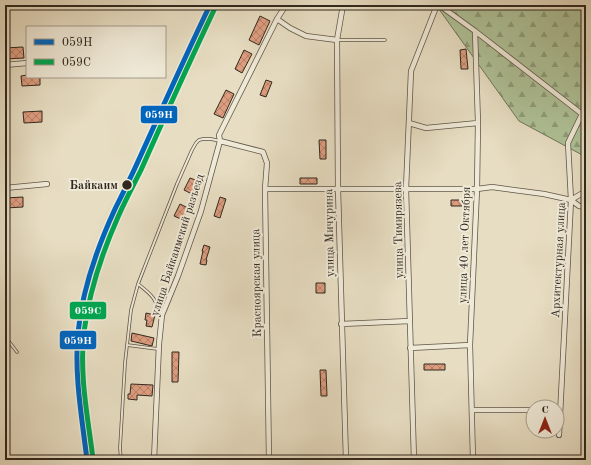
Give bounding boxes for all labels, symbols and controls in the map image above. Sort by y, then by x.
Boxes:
legend [26,26,166,78]
text: 059Н [62,36,92,49]
text: 059С [62,56,91,69]
line badge: 059Н [140,105,178,124]
text: 059Н [145,110,173,121]
street label: улица Байкаимский разъезд [149,173,207,318]
marker: Байкаим [120,178,134,192]
place label: Байкаим [70,180,118,192]
street label: улица Тимирязева [392,181,406,279]
street label: улица 40 лет Октября [457,187,473,304]
street label: улица Мичурина [323,189,337,277]
street label: Архитектурная улица [550,202,568,318]
street label: Красноярская улица [250,229,264,337]
line badge: 059С [69,301,107,320]
text: 059С [75,306,101,317]
line badge: 059Н [59,330,97,350]
text: 059Н [64,336,92,347]
north arrow [525,399,565,439]
text: С [541,405,549,416]

